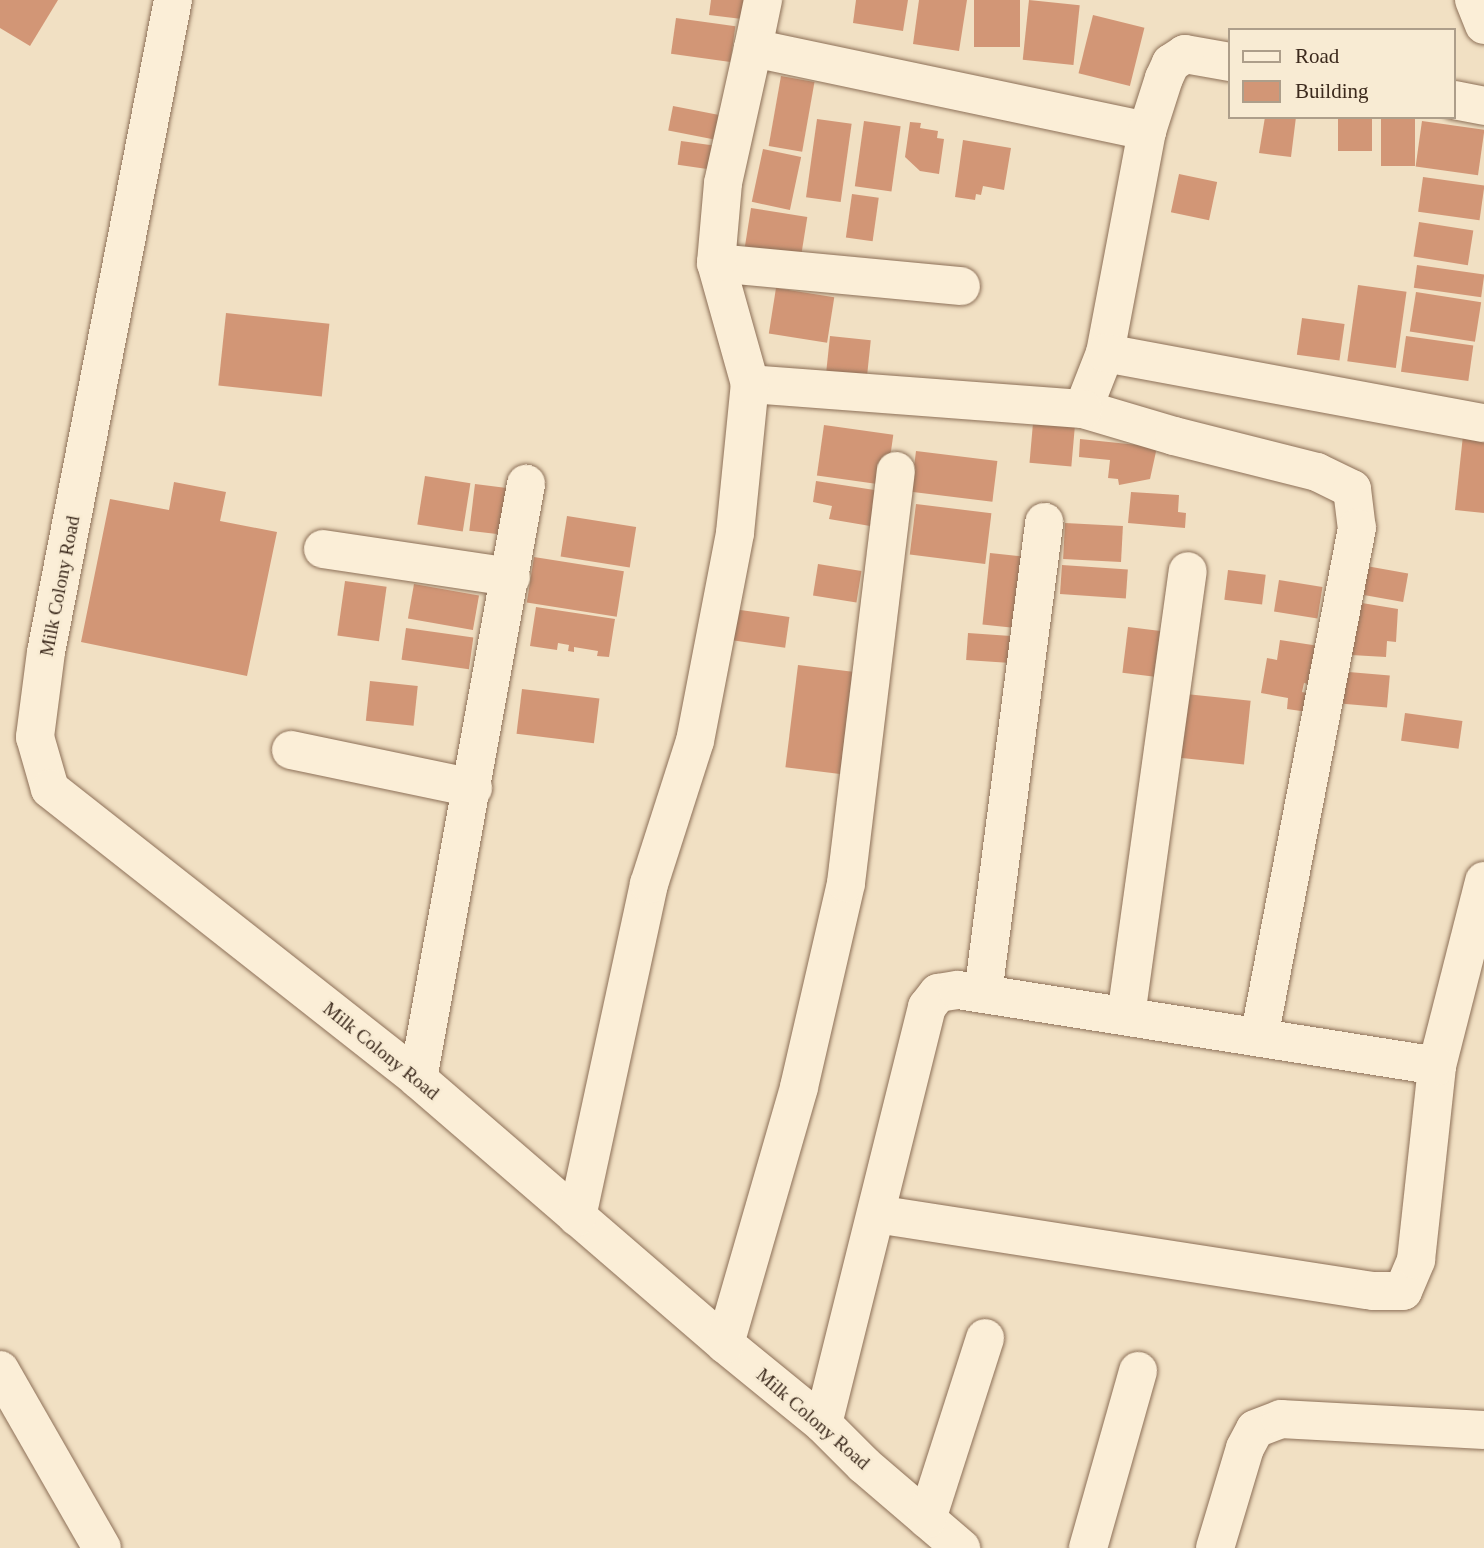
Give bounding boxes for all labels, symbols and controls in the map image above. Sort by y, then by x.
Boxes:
legend [1228,28,1456,119]
text: Road [1295,44,1339,68]
text: Building [1295,79,1369,103]
street label: Milk Colony Road [35,514,85,658]
street label: Milk Colony Road [318,997,444,1105]
street label: Milk Colony Road [752,1364,874,1474]

